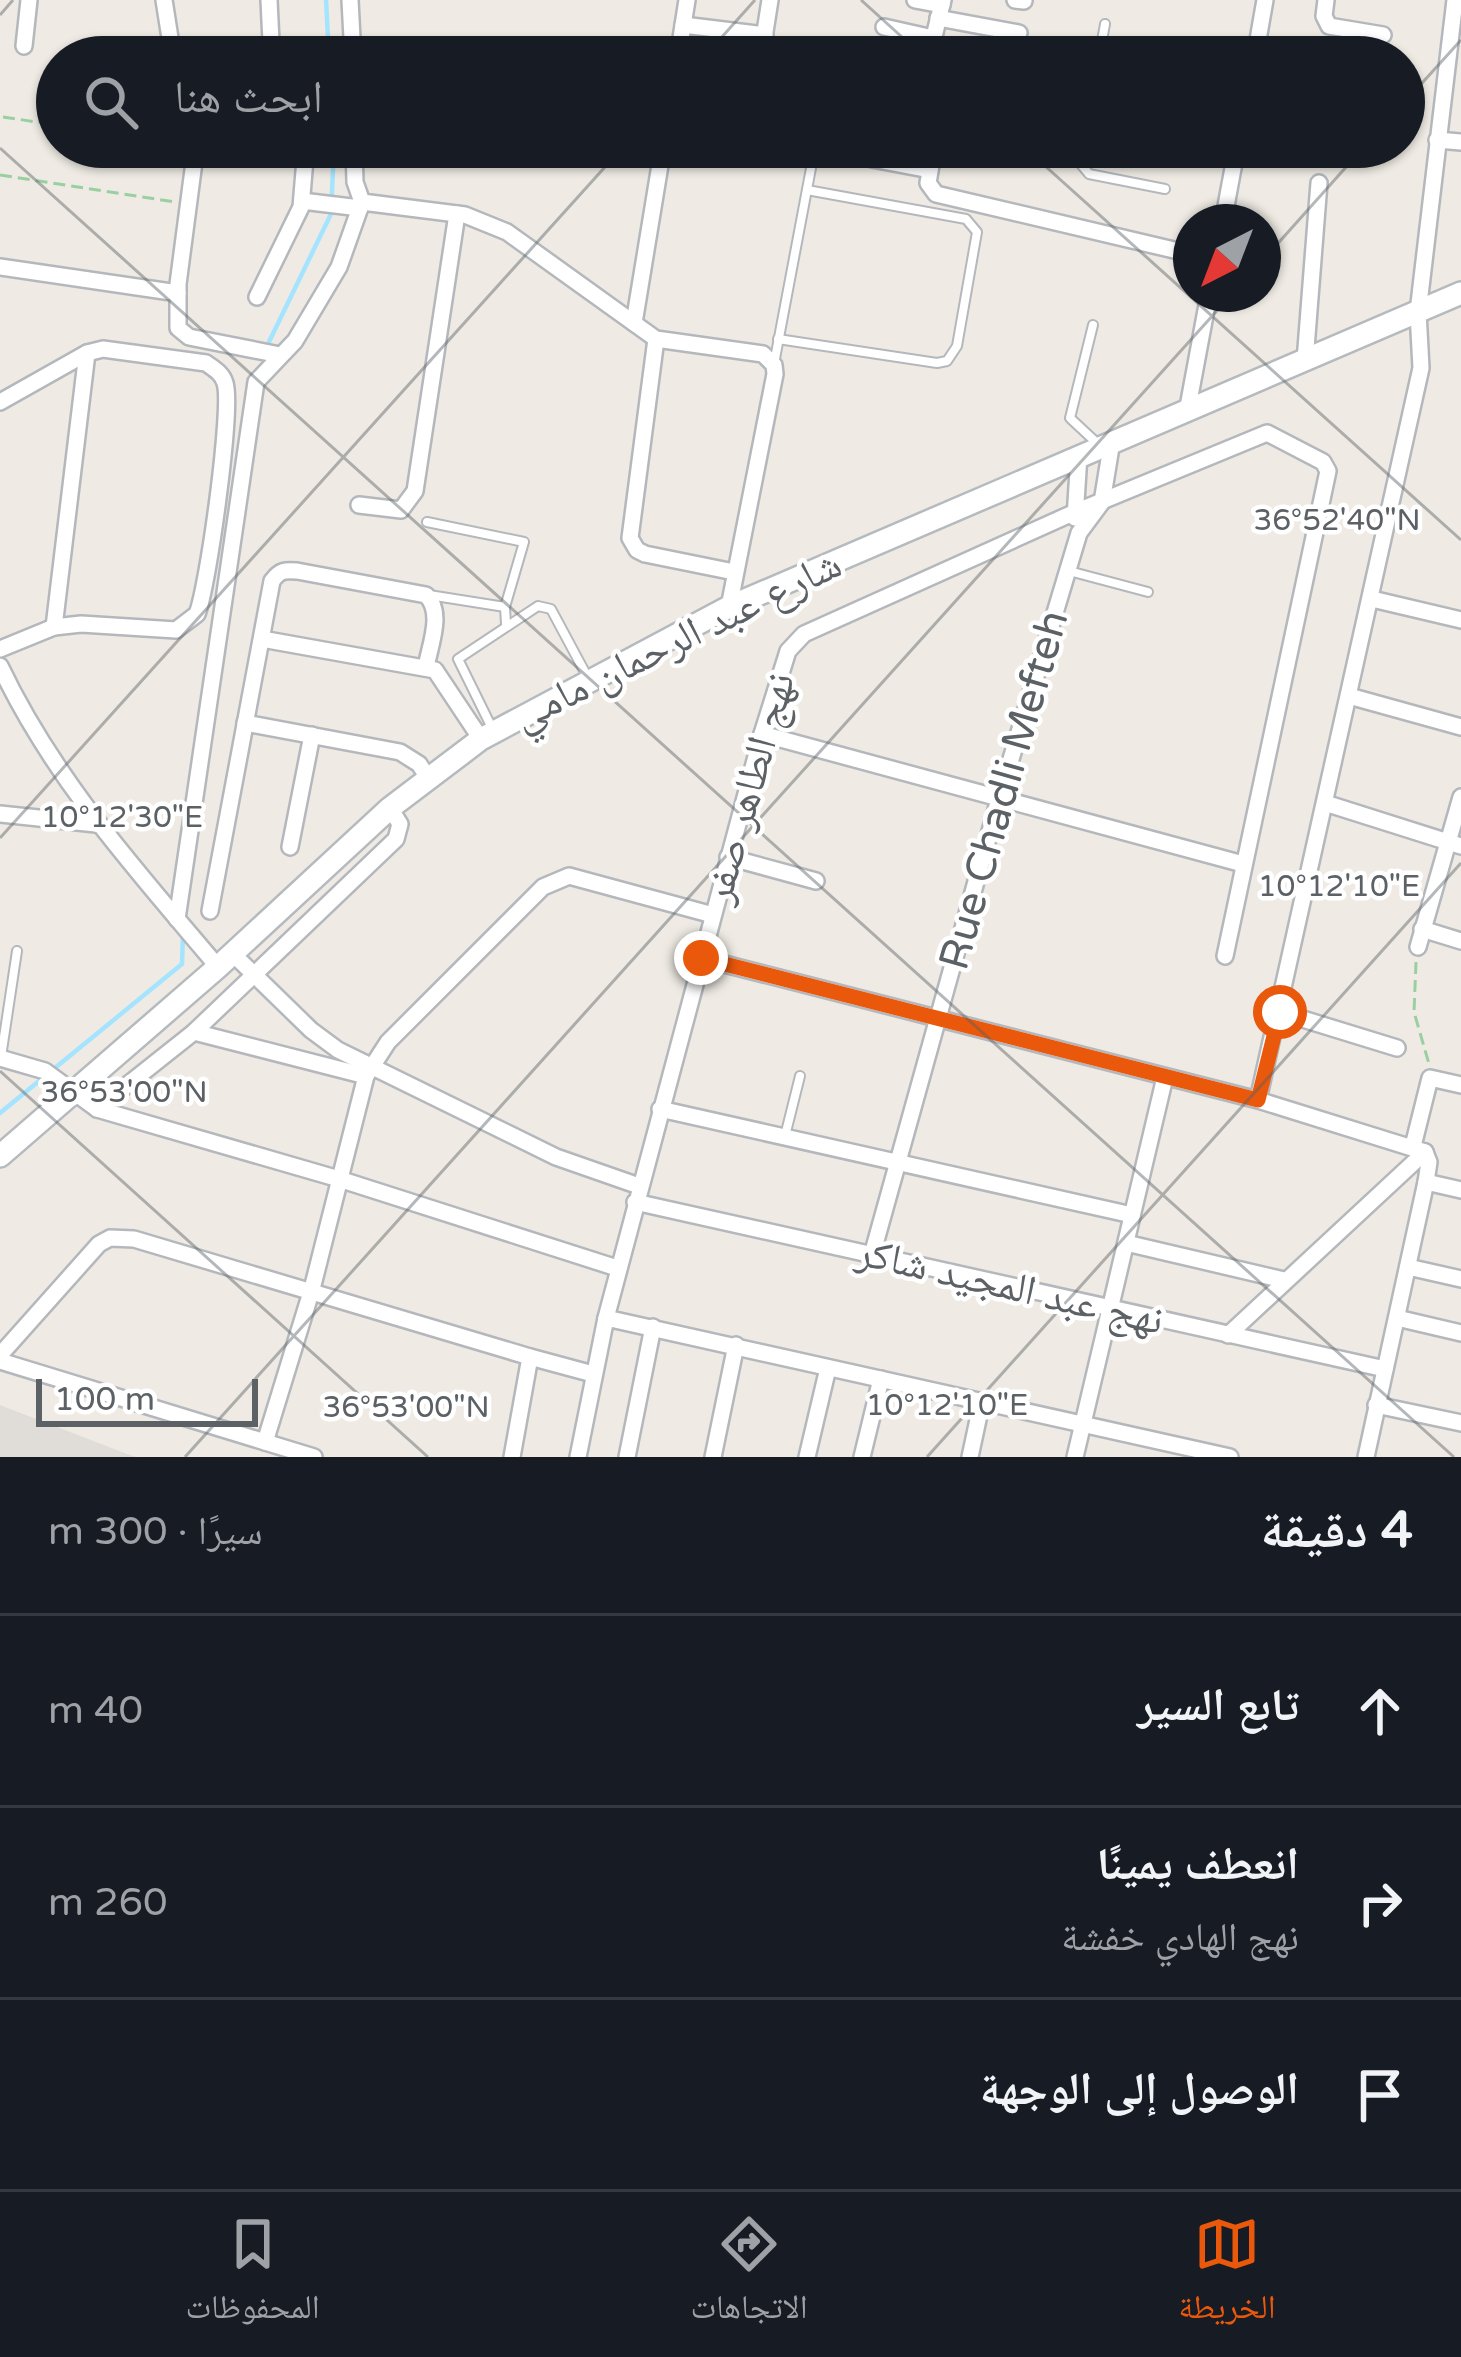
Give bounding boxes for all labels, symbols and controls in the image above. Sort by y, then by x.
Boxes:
search box [36,36,1425,168]
icon: search [78,69,144,135]
text: ابحث هنا [174,71,323,125]
north arrow [1173,204,1281,312]
text: 36°52'40"N [1253,502,1421,539]
street label: شارع عبد الرحمان مامي [505,538,852,748]
street label: Rue Chadli Mefteh [928,604,1080,976]
street label: نهج الطاهر صفر [691,667,806,910]
text: 10°12'30"E [41,799,203,836]
text: 10°12'10"E [1258,868,1420,905]
route end [674,931,728,985]
route start [1253,985,1307,1039]
text: 36°53'00"N [40,1074,208,1111]
street label: نهج عبد المجيد شاكر [851,1226,1169,1346]
scale bar [36,1373,258,1426]
text: 100 m [54,1380,155,1419]
text: 10°12'10"E [866,1387,1028,1424]
text: 36°53'00"N [322,1389,490,1426]
text: 4 دقيقة [1261,1500,1413,1562]
text: سيرًا · 300 m [48,1508,263,1555]
icon: ahead [1347,1678,1413,1744]
text: تابع السير [1137,1679,1299,1733]
text: 40 m [48,1687,143,1734]
text: انعطف يمينًا [1096,1838,1299,1892]
icon: right [1347,1870,1413,1936]
text: 260 m [48,1879,167,1926]
text: نهج الهادي خفشة [1061,1914,1299,1961]
icon: arrive [1347,2062,1413,2128]
text: الوصول إلى الوجهة [980,2063,1299,2117]
tab: المحفوظات [185,2211,320,2339]
tab: الاتجاهات [690,2211,808,2339]
tab: الخريطة [1178,2211,1276,2339]

